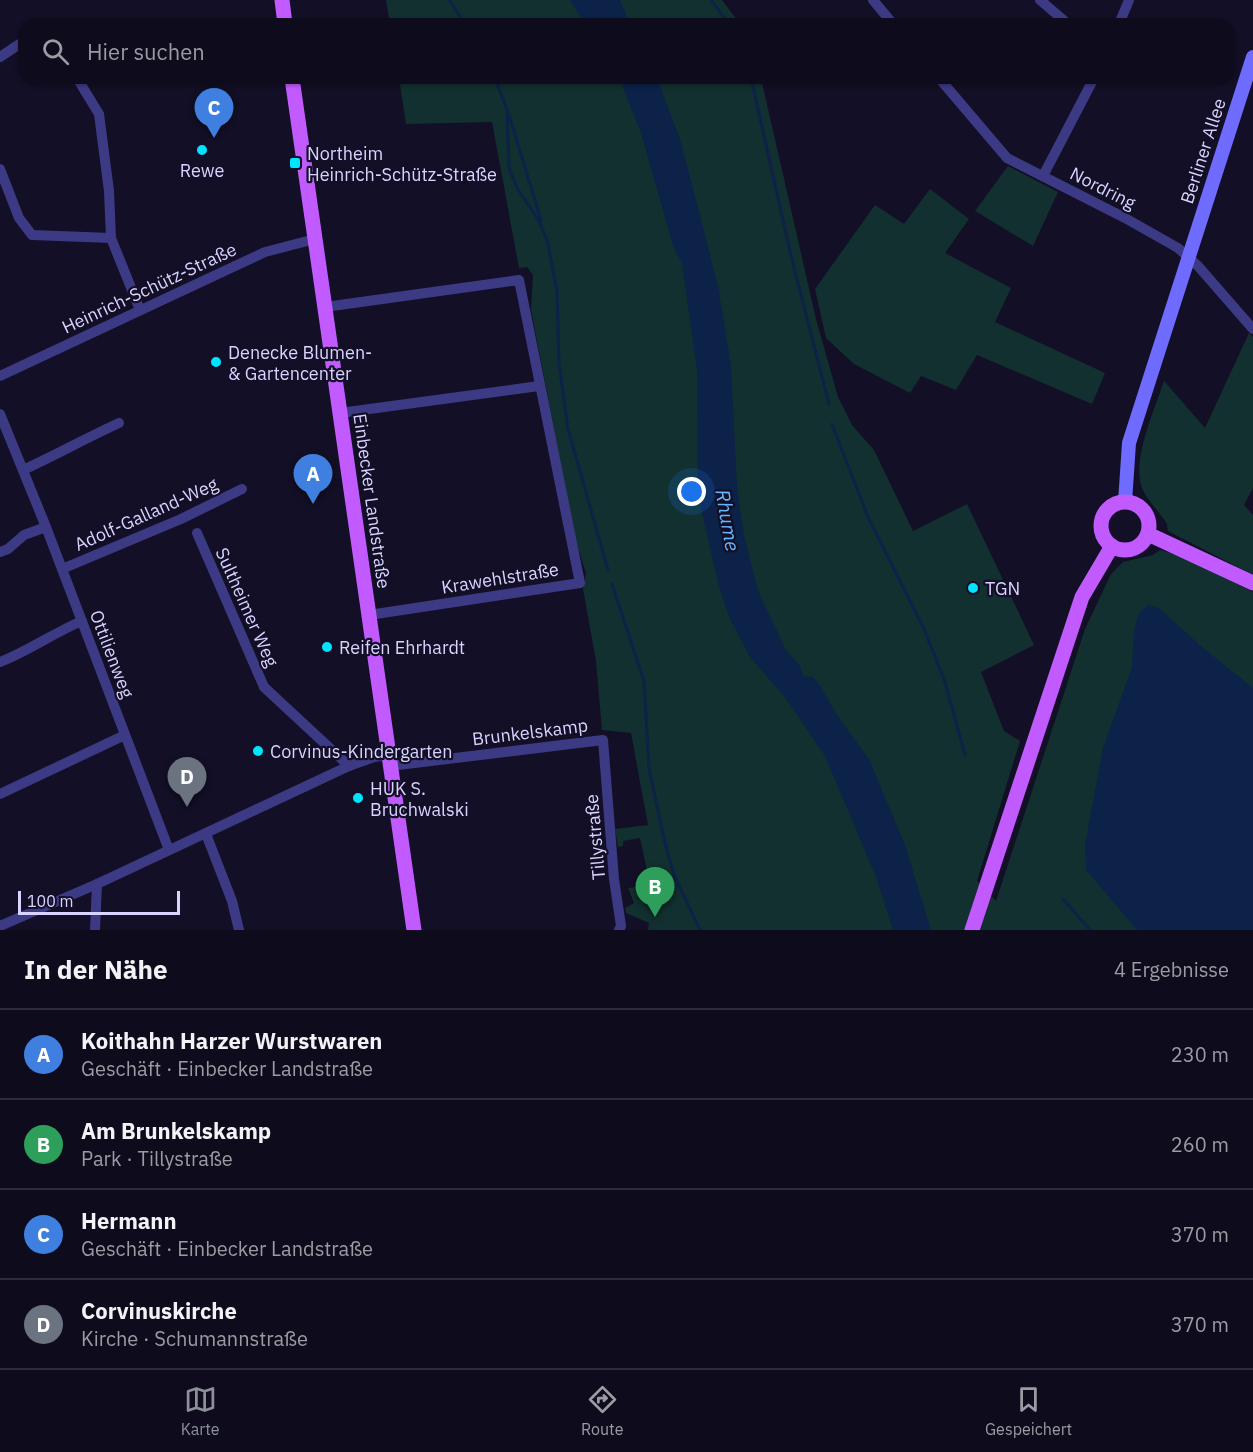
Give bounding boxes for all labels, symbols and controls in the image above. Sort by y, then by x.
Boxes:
search box [18,18,1235,84]
icon: search [39,35,72,68]
text: Hier suchen [87,37,205,66]
pin: C [194,88,234,138]
street label: Berliner Allee [1175,95,1231,207]
place label: Northeim Heinrich-Schütz-Straße [307,142,497,186]
marker: Rewe [195,143,209,157]
marker: Northeim Heinrich-Schütz-Straße [288,156,302,170]
place label: Rewe [180,159,224,182]
street label: Nordring [1066,162,1140,214]
street label: Heinrich-Schütz-Straße [58,237,240,339]
place label: Denecke Blumen- & Gartencenter [228,341,372,385]
marker: Denecke Blumen- & Gartencenter [209,355,223,369]
street label: Einbecker Landstraße [348,412,396,590]
pin: A [294,454,332,504]
street label: Adolf-Galland-Weg [71,472,222,556]
your location [677,477,706,506]
water label: Rhume [709,487,747,553]
street label: Sultheimer Weg [210,544,284,671]
street label: Krawehlstraße [440,557,560,599]
place label: TGN [985,577,1020,600]
marker: TGN [966,581,980,595]
street label: Ottilienweg [85,607,139,702]
place label: Reifen Ehrhardt [339,636,465,659]
marker: Reifen Ehrhardt [320,640,334,654]
street label: Brunkelskamp [471,713,589,751]
place label: Corvinus-Kindergarten [270,740,452,763]
marker: Corvinus-Kindergarten [251,744,265,758]
pin: D [168,758,207,807]
place label: HUK S. Bruchwalski [370,777,469,821]
marker: HUK S. Bruchwalski [351,791,365,805]
street label: Tillystraße [580,793,610,881]
pin: B [636,868,674,917]
scale bar [18,888,180,916]
text: 100 m [27,891,74,911]
text: In der Nähe [24,952,168,986]
text: 4 Ergebnisse [1114,956,1229,983]
text: Koithahn Harzer Wurstwaren [81,1026,382,1055]
text: A [37,1041,50,1068]
text: 230 m [1171,1041,1229,1068]
text: Geschäft · Einbecker Landstraße [81,1055,373,1082]
text: Am Brunkelskamp [81,1116,271,1145]
text: B [37,1131,50,1158]
text: 260 m [1171,1131,1229,1158]
text: Park · Tillystraße [81,1145,233,1172]
text: Hermann [81,1206,177,1235]
text: C [37,1221,50,1248]
text: 370 m [1171,1221,1229,1248]
text: Geschäft · Einbecker Landstraße [81,1235,373,1262]
text: Corvinuskirche [81,1296,237,1325]
text: D [37,1311,50,1338]
text: 370 m [1171,1311,1229,1338]
text: Kirche · Schumannstraße [81,1325,308,1352]
tab: Karte [181,1383,220,1439]
tab: Route [581,1383,623,1439]
tab: Gespeichert [985,1383,1072,1439]

